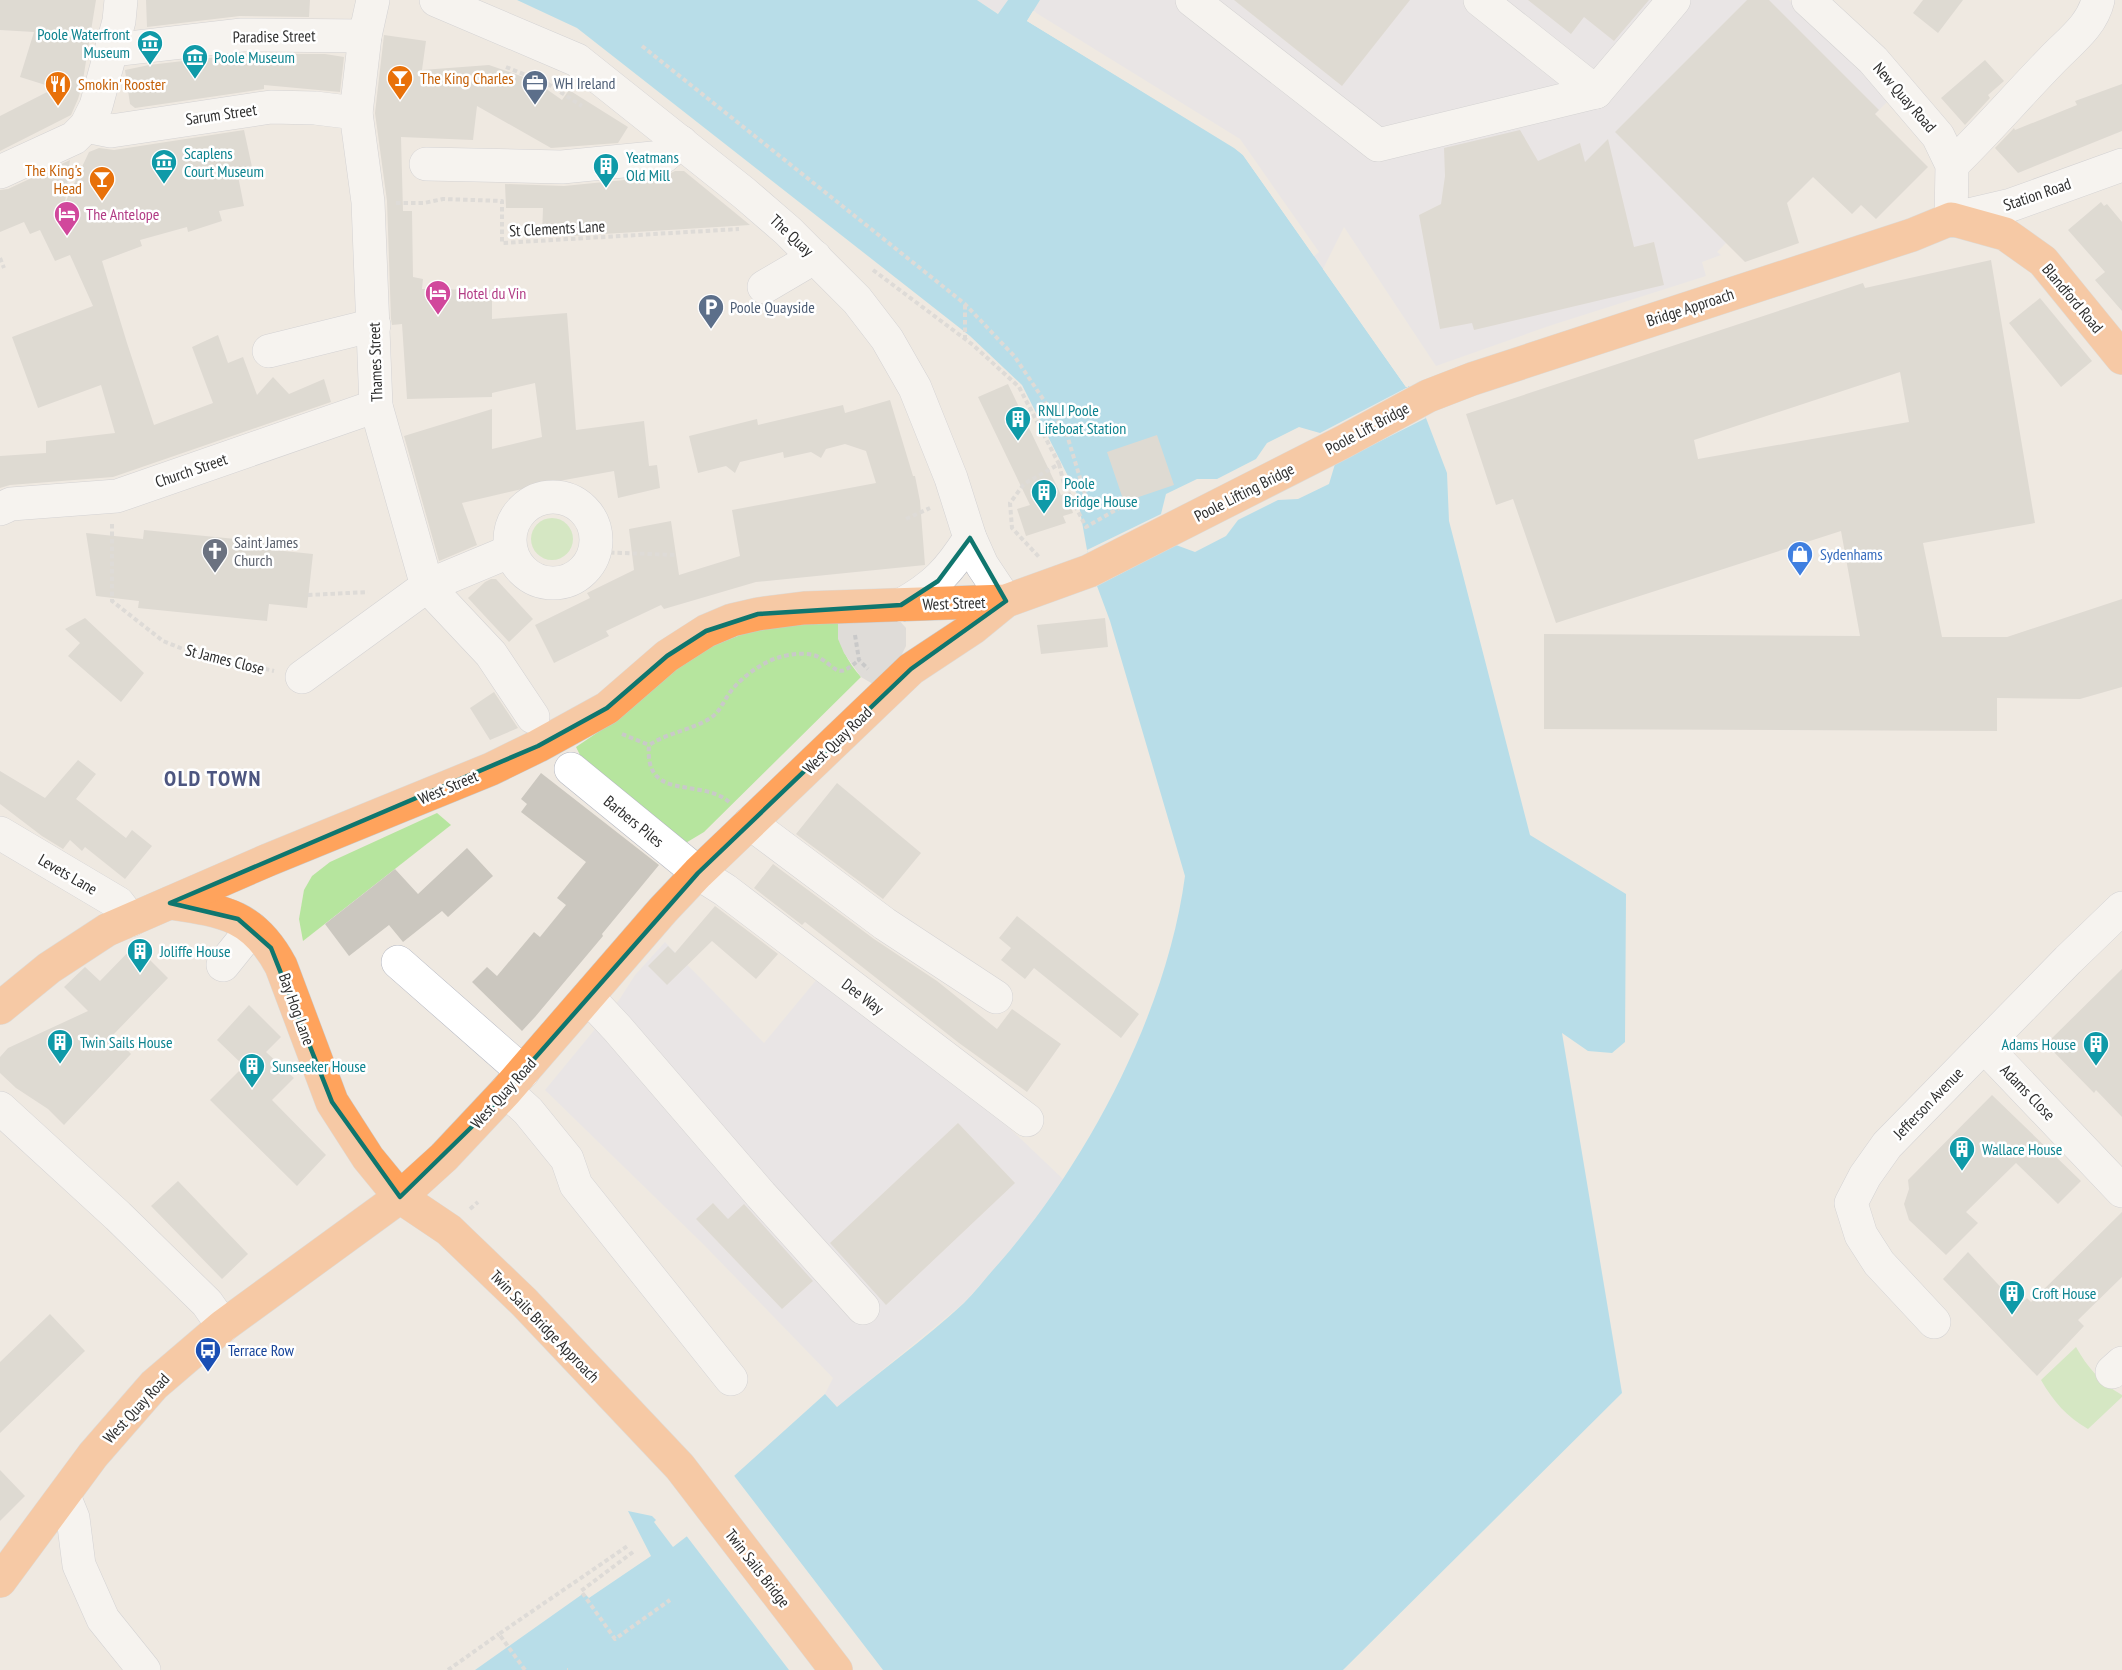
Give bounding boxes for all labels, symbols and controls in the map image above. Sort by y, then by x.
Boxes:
place label: Poole Waterfront Museum [37,24,131,62]
street label: Paradise Street [232,25,316,47]
museum icon: Poole Waterfront Museum [135,28,165,66]
museum icon: Poole Museum [180,42,210,80]
place label: Poole Museum [214,47,295,67]
street label: New Quay Road [1869,58,1941,136]
bar icon: The King Charles [385,63,415,101]
place label: The King Charles [420,68,514,88]
office icon: WH Ireland [520,68,550,106]
restaurant icon: Smokin' Rooster [43,69,73,107]
place label: WH Ireland [554,73,616,93]
place label: Smokin' Rooster [78,74,166,94]
street label: Sarum Street [184,99,258,129]
place label: Scaplens Court Museum [184,143,264,181]
museum icon: Scaplens Court Museum [149,147,179,185]
place label: Yeatmans Old Mill [626,147,679,185]
building icon: Yeatmans Old Mill [591,151,621,189]
place label: The King's Head [25,160,82,198]
bar icon: The King's Head [87,164,117,202]
street label: Station Road [2001,173,2073,215]
hotel icon: The Antelope [52,199,82,237]
place label: The Antelope [86,204,159,224]
street label: The Quay [766,210,818,260]
street label: St Clements Lane [509,216,605,240]
street label: Blandford Road [2038,259,2108,337]
hotel icon: Hotel du Vin [423,278,453,316]
place label: Hotel du Vin [458,283,526,303]
street label: Bridge Approach [1644,283,1736,331]
parking icon: Poole Quayside [696,292,726,330]
place label: Poole Quayside [730,297,815,317]
street label: Thames Street [364,321,386,402]
street label: Poole Lift Bridge [1322,398,1412,458]
place label: RNLI Poole Lifeboat Station [1038,400,1126,438]
building icon: RNLI Poole Lifeboat Station [1003,404,1033,442]
street label: Church Street [152,448,230,492]
street label: Poole Lifting Bridge [1191,458,1297,526]
place label: Poole Bridge House [1064,473,1138,511]
building icon: Poole Bridge House [1029,477,1059,515]
place label: Saint James Church [234,532,298,570]
church icon: Saint James Church [200,536,230,574]
shop icon: Sydenhams [1785,539,1815,577]
place label: Sydenhams [1820,544,1883,564]
street label: West Street [922,592,986,614]
street label: St James Close [183,640,267,678]
street label: West Quay Road [798,702,876,778]
district label: OLD TOWN [164,764,262,792]
street label: West Street [415,765,482,809]
street label: Barbers Piles [600,791,668,851]
street label: Levets Lane [35,849,101,899]
building icon: Joliffe House [125,936,155,974]
place label: Joliffe House [159,941,231,961]
street label: Bay Hog Lane [275,970,319,1048]
street label: Dee Way [838,974,888,1018]
building icon: Twin Sails House [45,1027,75,1065]
building icon: Adams House [2081,1029,2111,1067]
place label: Twin Sails House [80,1032,173,1052]
place label: Adams House [2001,1034,2076,1054]
building icon: Sunseeker House [237,1051,267,1089]
street label: West Quay Road [466,1053,540,1133]
place label: Sunseeker House [272,1056,366,1076]
street label: Adams Close [1996,1060,2060,1124]
street label: Jefferson Avenue [1888,1063,1967,1144]
building icon: Wallace House [1947,1134,1977,1172]
place label: Wallace House [1982,1139,2062,1159]
street label: Twin Sails Bridge Approach [486,1266,604,1386]
building icon: Croft House [1997,1278,2027,1316]
place label: Croft House [2032,1283,2096,1303]
bus stop icon: Terrace Row [193,1335,223,1373]
place label: Terrace Row [228,1340,295,1360]
street label: West Quay Road [99,1369,173,1447]
street label: Twin Sails Bridge [721,1525,795,1611]

